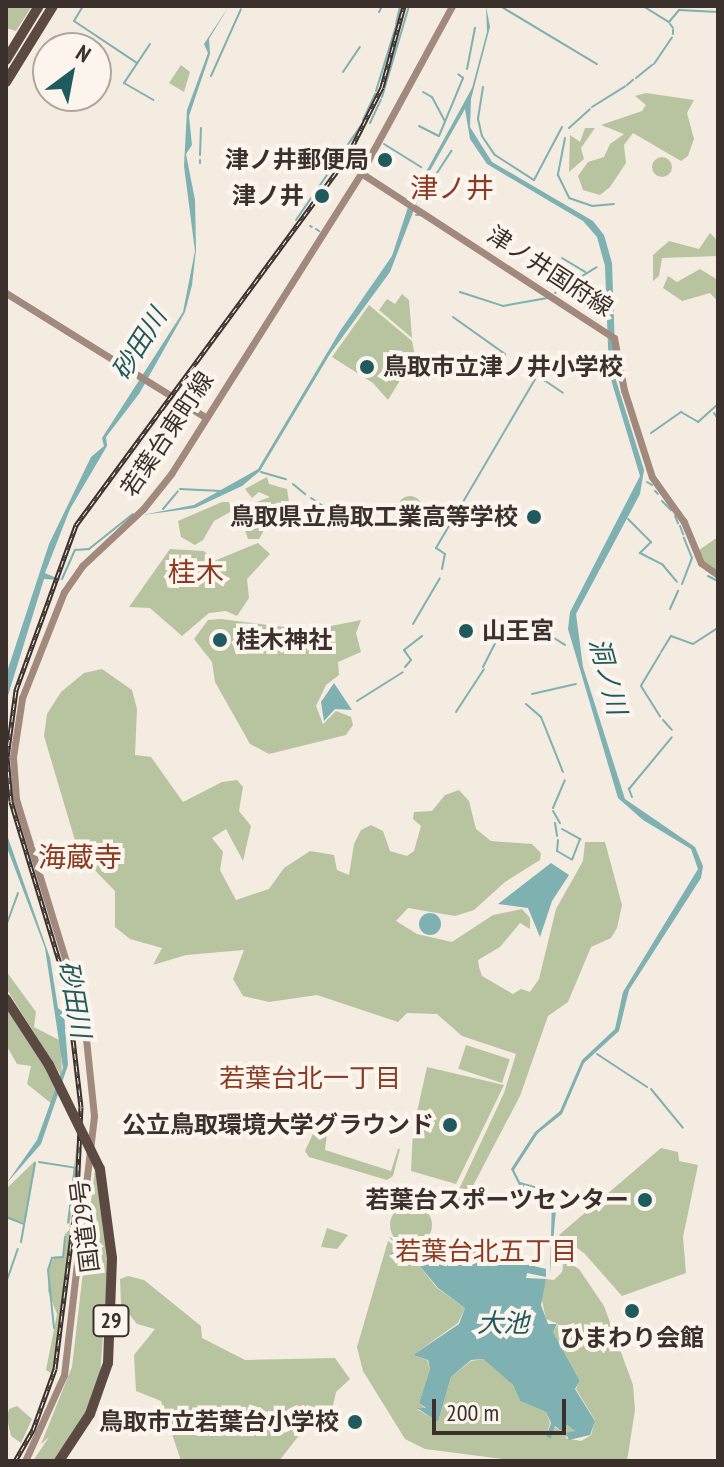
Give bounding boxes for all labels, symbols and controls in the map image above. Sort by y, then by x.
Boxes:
north arrow [32,32,112,112]
text: N [71,38,96,68]
place label: 津ノ井郵便局 [225,146,369,174]
marker: 津ノ井郵便局 [376,151,394,169]
district label: 津ノ井 [410,171,494,205]
place label: 津ノ井 [232,182,304,210]
marker: 津ノ井 [311,185,333,207]
street label: 津ノ井国府線 [482,220,618,322]
water label: 砂田川 [105,303,173,385]
place label: 鳥取市立津ノ井小学校 [383,353,623,381]
marker: 鳥取市立津ノ井小学校 [358,358,376,376]
street label: 若葉台東町線 [115,366,219,502]
place label: 鳥取県立鳥取工業高等学校 [230,503,518,531]
marker: 鳥取県立鳥取工業高等学校 [525,508,543,526]
district label: 桂木 [168,555,224,589]
place label: 山王宮 [482,617,554,645]
marker: 山王宮 [457,622,475,640]
place label: 桂木神社 [236,626,332,654]
marker: 桂木神社 [211,631,229,649]
water label: 洞ノ川 [583,634,633,718]
district label: 海蔵寺 [38,840,122,874]
water label: 砂田川 [53,958,97,1040]
district label: 若葉台北一丁目 [219,1062,401,1094]
place label: 公立鳥取環境大学グラウンド [122,1111,434,1139]
marker: 公立鳥取環境大学グラウンド [441,1116,459,1134]
street label: 国道29号 [65,1178,105,1274]
place label: 若葉台スポーツセンター [365,1186,629,1214]
marker: 若葉台スポーツセンター [636,1191,654,1209]
district label: 若葉台北五丁目 [395,1235,577,1267]
marker: ひまわり会館 [623,1302,641,1320]
road number: 29 [91,1303,131,1339]
water label: 大池 [477,1307,529,1339]
place label: ひまわり会館 [560,1324,704,1352]
scale bar [436,1383,570,1433]
text: 200 m [446,1397,499,1428]
place label: 鳥取市立若葉台小学校 [99,1408,339,1436]
marker: 鳥取市立若葉台小学校 [346,1413,364,1431]

